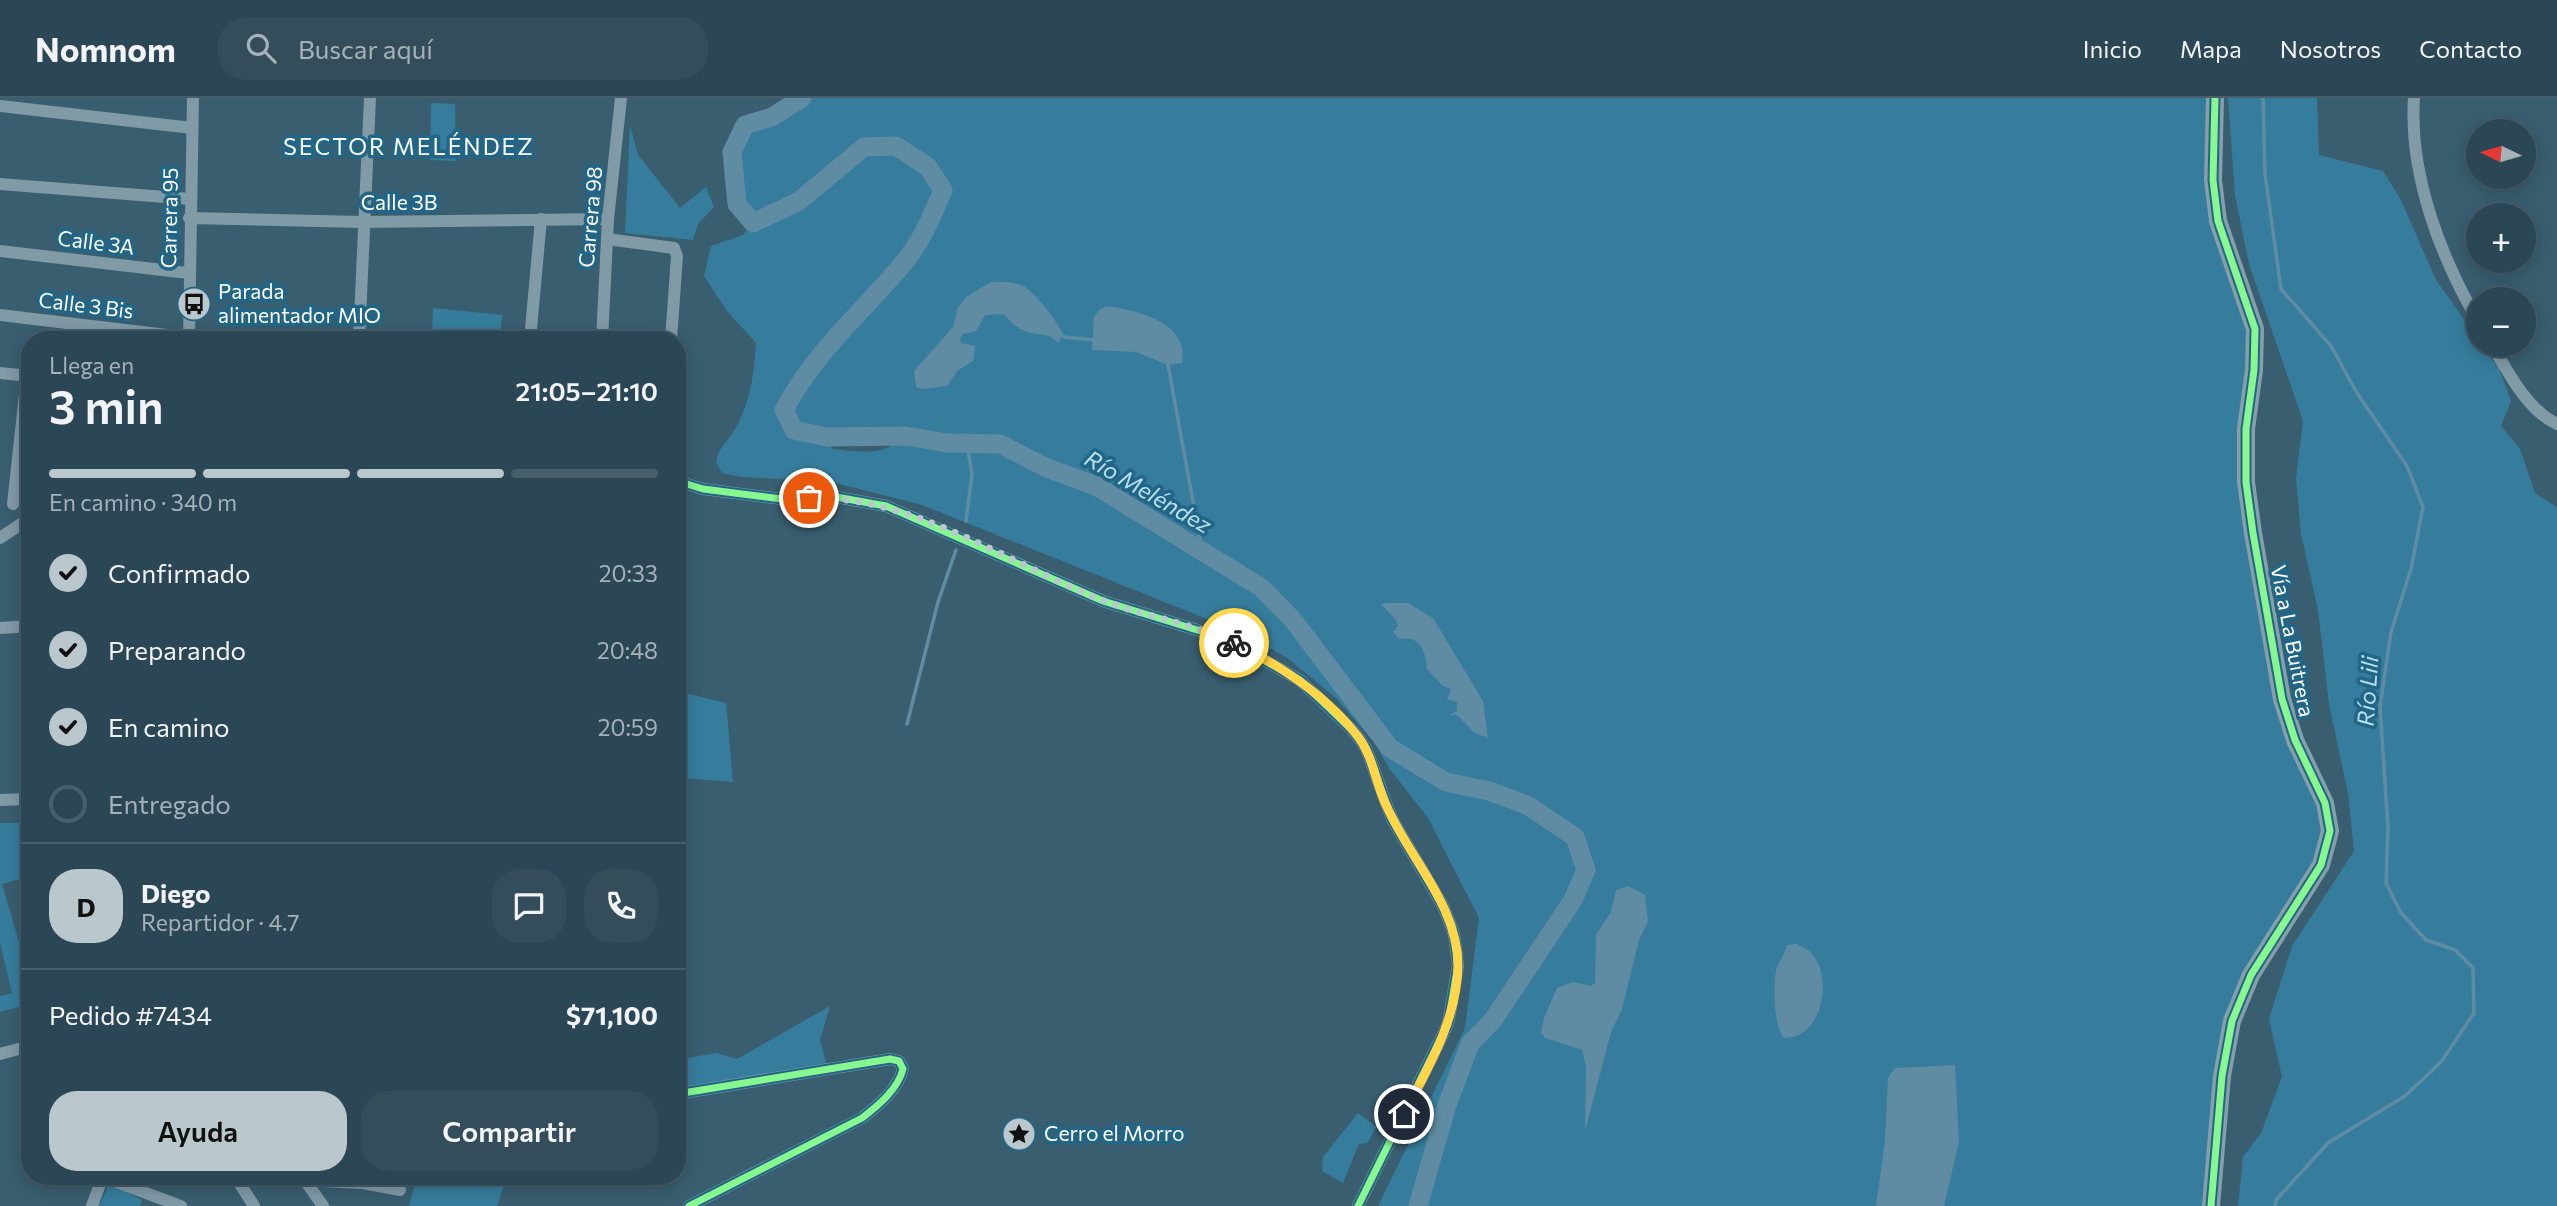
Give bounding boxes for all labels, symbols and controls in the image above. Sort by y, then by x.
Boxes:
search box [218,17,708,80]
text: Nomnom [35,28,176,69]
icon: search [242,29,280,67]
text: Buscar aquí [298,33,433,64]
text: Inicio [2083,34,2142,63]
text: Mapa [2180,34,2242,63]
text: Nosotros [2280,34,2381,63]
text: Contacto [2419,34,2522,63]
north arrow [2466,119,2536,189]
map controls [2466,119,2536,357]
district label: SECTOR MELÉNDEZ [283,132,535,160]
street label: Carrera 98 [573,165,606,269]
street label: Carrera 95 [155,167,182,269]
street label: Calle 3B [361,189,437,214]
button: + [2466,203,2536,273]
street label: Calle 3A [56,224,136,259]
place label: Parada alimentador MIO [218,278,381,327]
bus stop icon: Parada alimentador MIO [175,285,213,323]
street label: Calle 3 Bis [37,286,135,323]
button: − [2466,287,2536,357]
text: Llega en [49,351,134,379]
text: 21:05–21:10 [516,375,658,406]
text: 3 min [49,377,164,433]
water label: Río Meléndez [1080,444,1217,539]
pin [779,468,839,528]
icon: bag [790,479,828,517]
text: En camino · 340 m [49,488,237,516]
icon: check [49,554,87,592]
text: Confirmado [108,557,250,588]
text: 20:33 [599,559,658,587]
street label: Vía a La Buitrera [2266,563,2320,719]
courier [1199,608,1269,678]
icon: bike [1215,624,1253,662]
icon: check [49,631,87,669]
text: Preparando [108,634,246,665]
text: 20:48 [597,636,658,664]
water label: Río Lili [2351,654,2383,727]
icon: check [49,708,87,746]
text: En camino [108,711,230,742]
text: 20:59 [598,713,658,741]
text: Entregado [108,788,231,819]
button: chat [492,869,566,943]
button: phone [584,869,658,943]
text: Diego [141,877,211,908]
text: D [76,891,96,922]
text: Repartidor · 4.7 [141,908,299,936]
text: Pedido #7434 [49,999,212,1030]
text: $71,100 [566,999,658,1030]
pin [1374,1084,1434,1144]
button: Ayuda [49,1091,347,1171]
button: Compartir [361,1091,658,1171]
icon: home [1385,1095,1423,1133]
place icon: Cerro el Morro [1000,1115,1038,1153]
place label: Cerro el Morro [1044,1120,1184,1145]

